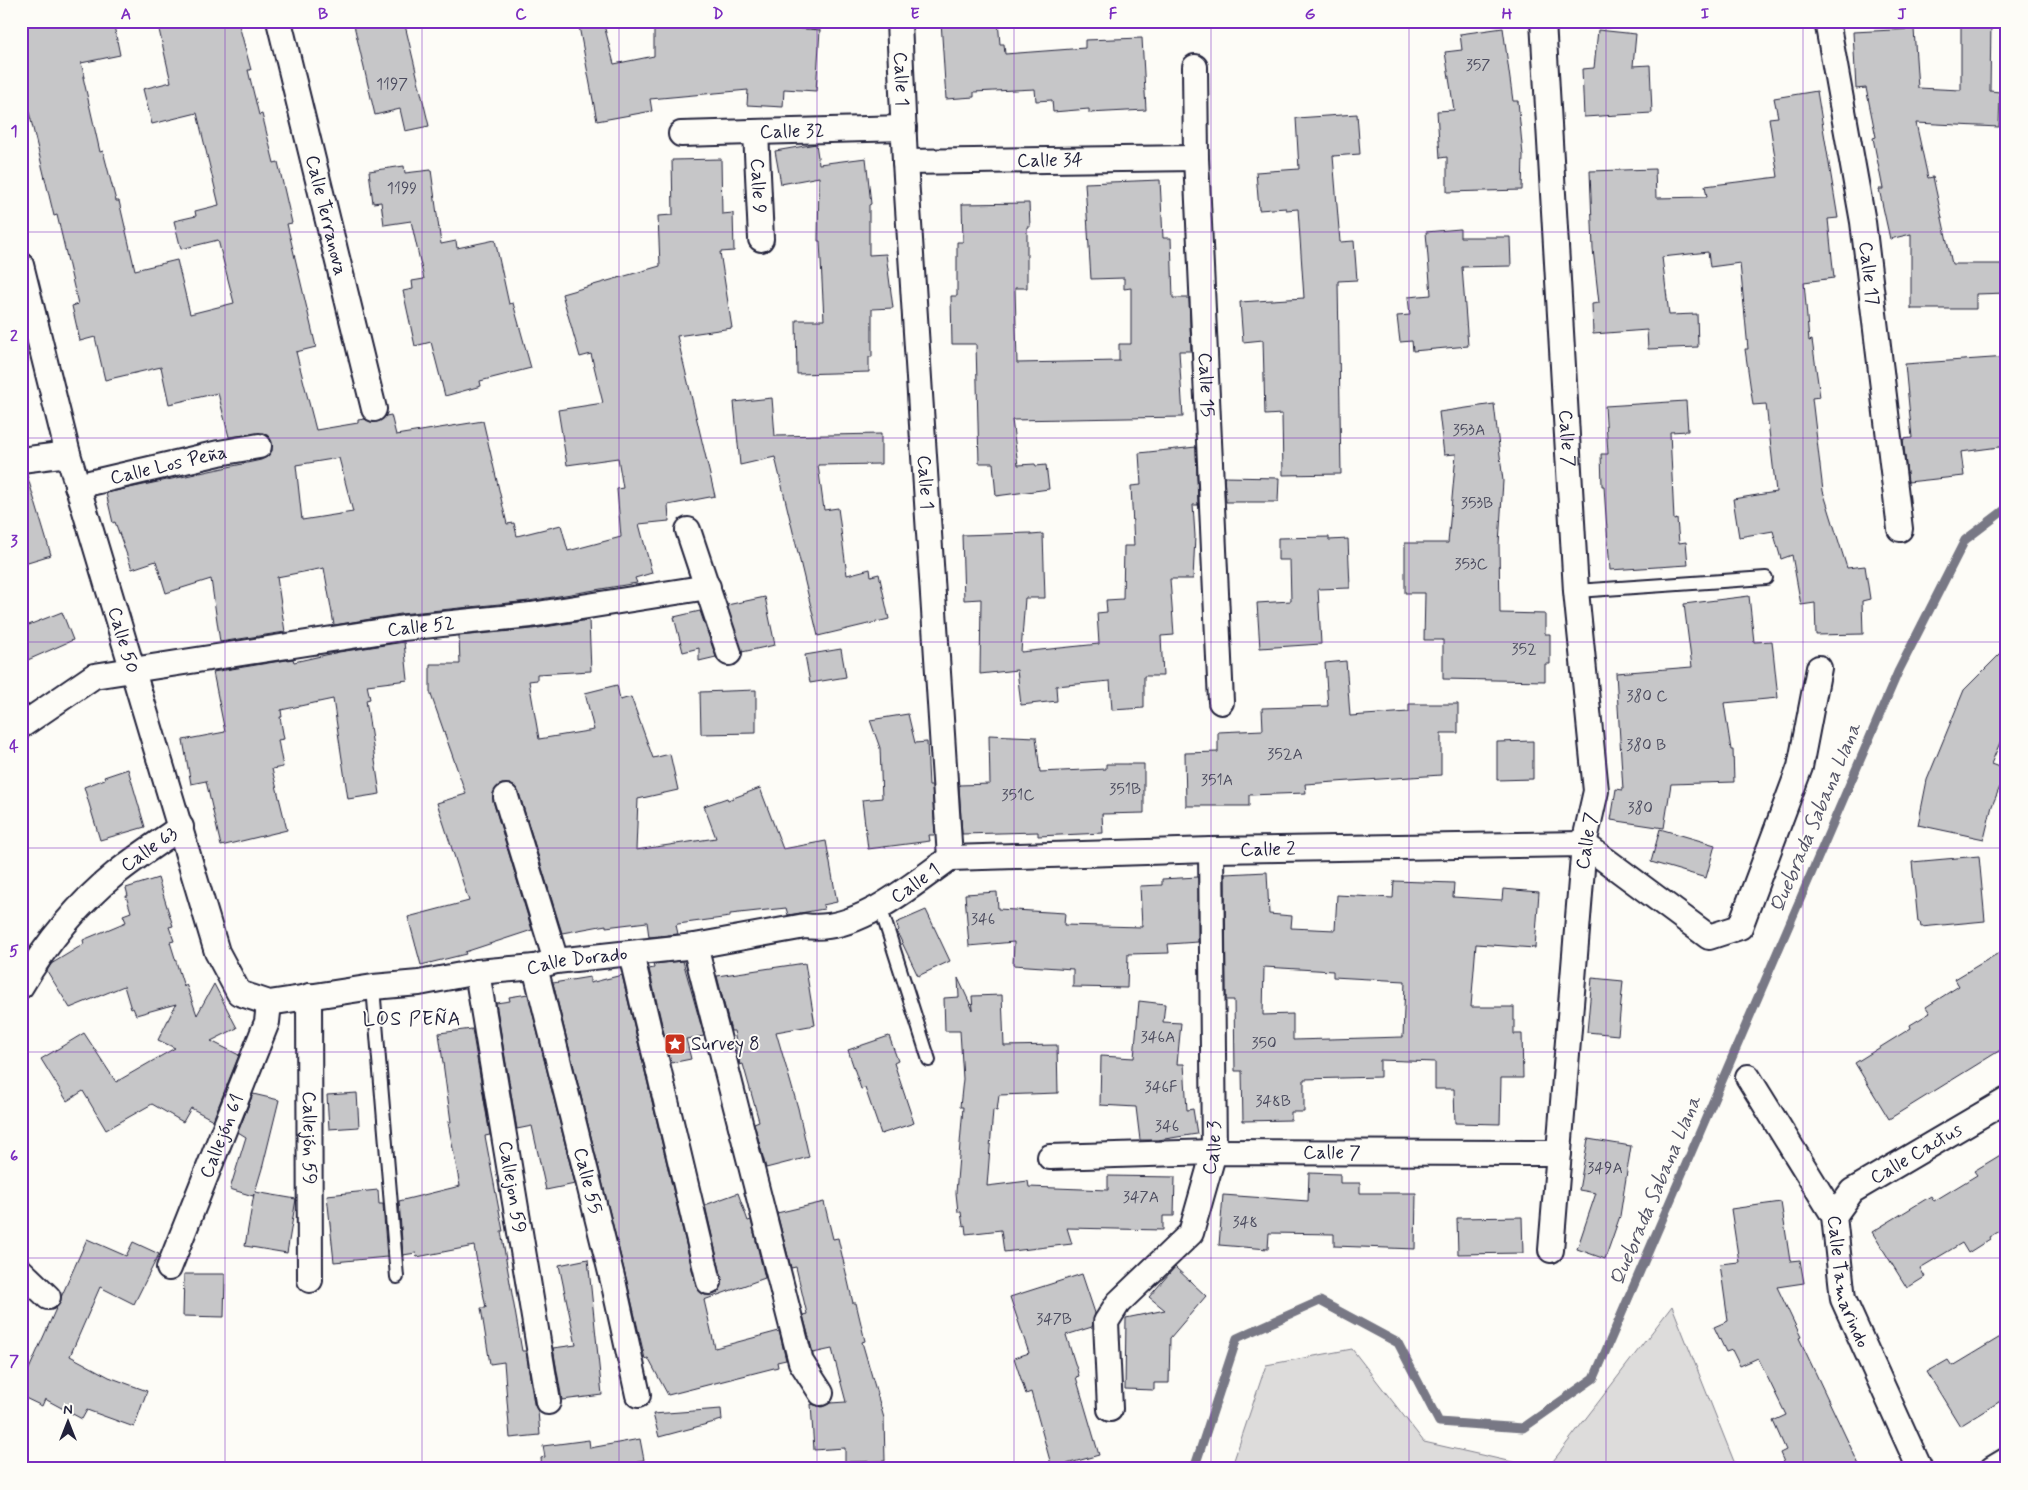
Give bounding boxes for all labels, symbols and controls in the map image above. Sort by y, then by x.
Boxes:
text: A [121,4,131,25]
text: B [318,4,328,25]
text: C [515,4,527,25]
text: D [712,4,724,25]
text: E [910,4,920,25]
text: F [1109,4,1118,25]
text: G [1305,4,1316,25]
text: H [1502,4,1513,25]
text: I [1701,4,1710,25]
text: J [1897,4,1907,25]
street label: Calle 1 [888,51,915,107]
house number: 357 [1466,55,1490,76]
house number: 1197 [376,74,408,95]
street label: Calle 32 [759,118,825,144]
text: 1 [10,121,18,142]
street label: Calle 34 [1017,147,1083,173]
street label: Calle Terranova [300,152,353,278]
street label: Calle 9 [745,158,772,214]
house number: 1199 [387,178,417,199]
street label: Calle 17 [1853,240,1885,307]
text: 2 [10,326,18,347]
street label: Calle 15 [1192,352,1220,418]
street label: Calle 7 [1553,409,1581,468]
house number: 353A [1453,420,1485,441]
street label: Calle Los Peña [108,439,229,490]
street label: Calle 1 [911,454,940,510]
house number: 353B [1461,493,1493,514]
text: 3 [10,531,18,552]
house number: 353C [1454,554,1488,575]
street label: Calle 50 [102,604,145,676]
street label: Calle 52 [385,610,456,643]
house number: 352 [1511,639,1537,660]
house number: 380 C [1626,686,1668,707]
water label: Quebrada Sabana Llana [1764,718,1869,917]
house number: 380 B [1626,735,1666,756]
text: 4 [9,736,19,757]
house number: 352A [1267,744,1303,765]
house number: 351A [1201,770,1233,791]
house number: 351B [1109,779,1141,800]
house number: 351C [1001,785,1035,806]
house number: 380 [1627,798,1653,819]
street label: Calle 7 [1570,811,1604,871]
street label: Calle 63 [115,821,182,878]
street label: Calle 2 [1240,836,1296,862]
street label: Calle 1 [886,857,945,909]
house number: 346 [971,909,995,930]
text: 5 [9,941,19,962]
street label: Calle Dorado [526,941,629,980]
district label: LOS PEÑA [362,1006,462,1033]
house number: 346A [1141,1027,1175,1048]
place icon: Survey 8 [663,1032,687,1056]
place label: Survey 8 [691,1032,760,1058]
house number: 350 [1251,1033,1277,1054]
house number: 346F [1145,1077,1177,1098]
street label: Callejón 61 [194,1090,250,1182]
street label: Callejón 59 [297,1091,322,1185]
house number: 348B [1255,1091,1291,1112]
water label: Quebrada Sabana Llana [1604,1091,1709,1290]
house number: 346 [1155,1116,1179,1137]
street label: Calle Cactus [1865,1116,1967,1190]
street label: Calle 3 [1196,1120,1226,1178]
street label: Callejon 59 [493,1139,532,1235]
street label: Calle 7 [1303,1140,1361,1165]
street label: Calle 55 [568,1145,608,1216]
text: 6 [10,1146,18,1167]
house number: 349A [1587,1158,1623,1179]
house number: 347A [1123,1187,1159,1208]
house number: 348 [1232,1212,1258,1233]
street label: Calle Tamarindo [1822,1214,1876,1352]
house number: 347B [1036,1309,1072,1330]
text: 7 [9,1351,19,1372]
north arrow [42,1398,92,1448]
text: N [63,1401,73,1419]

